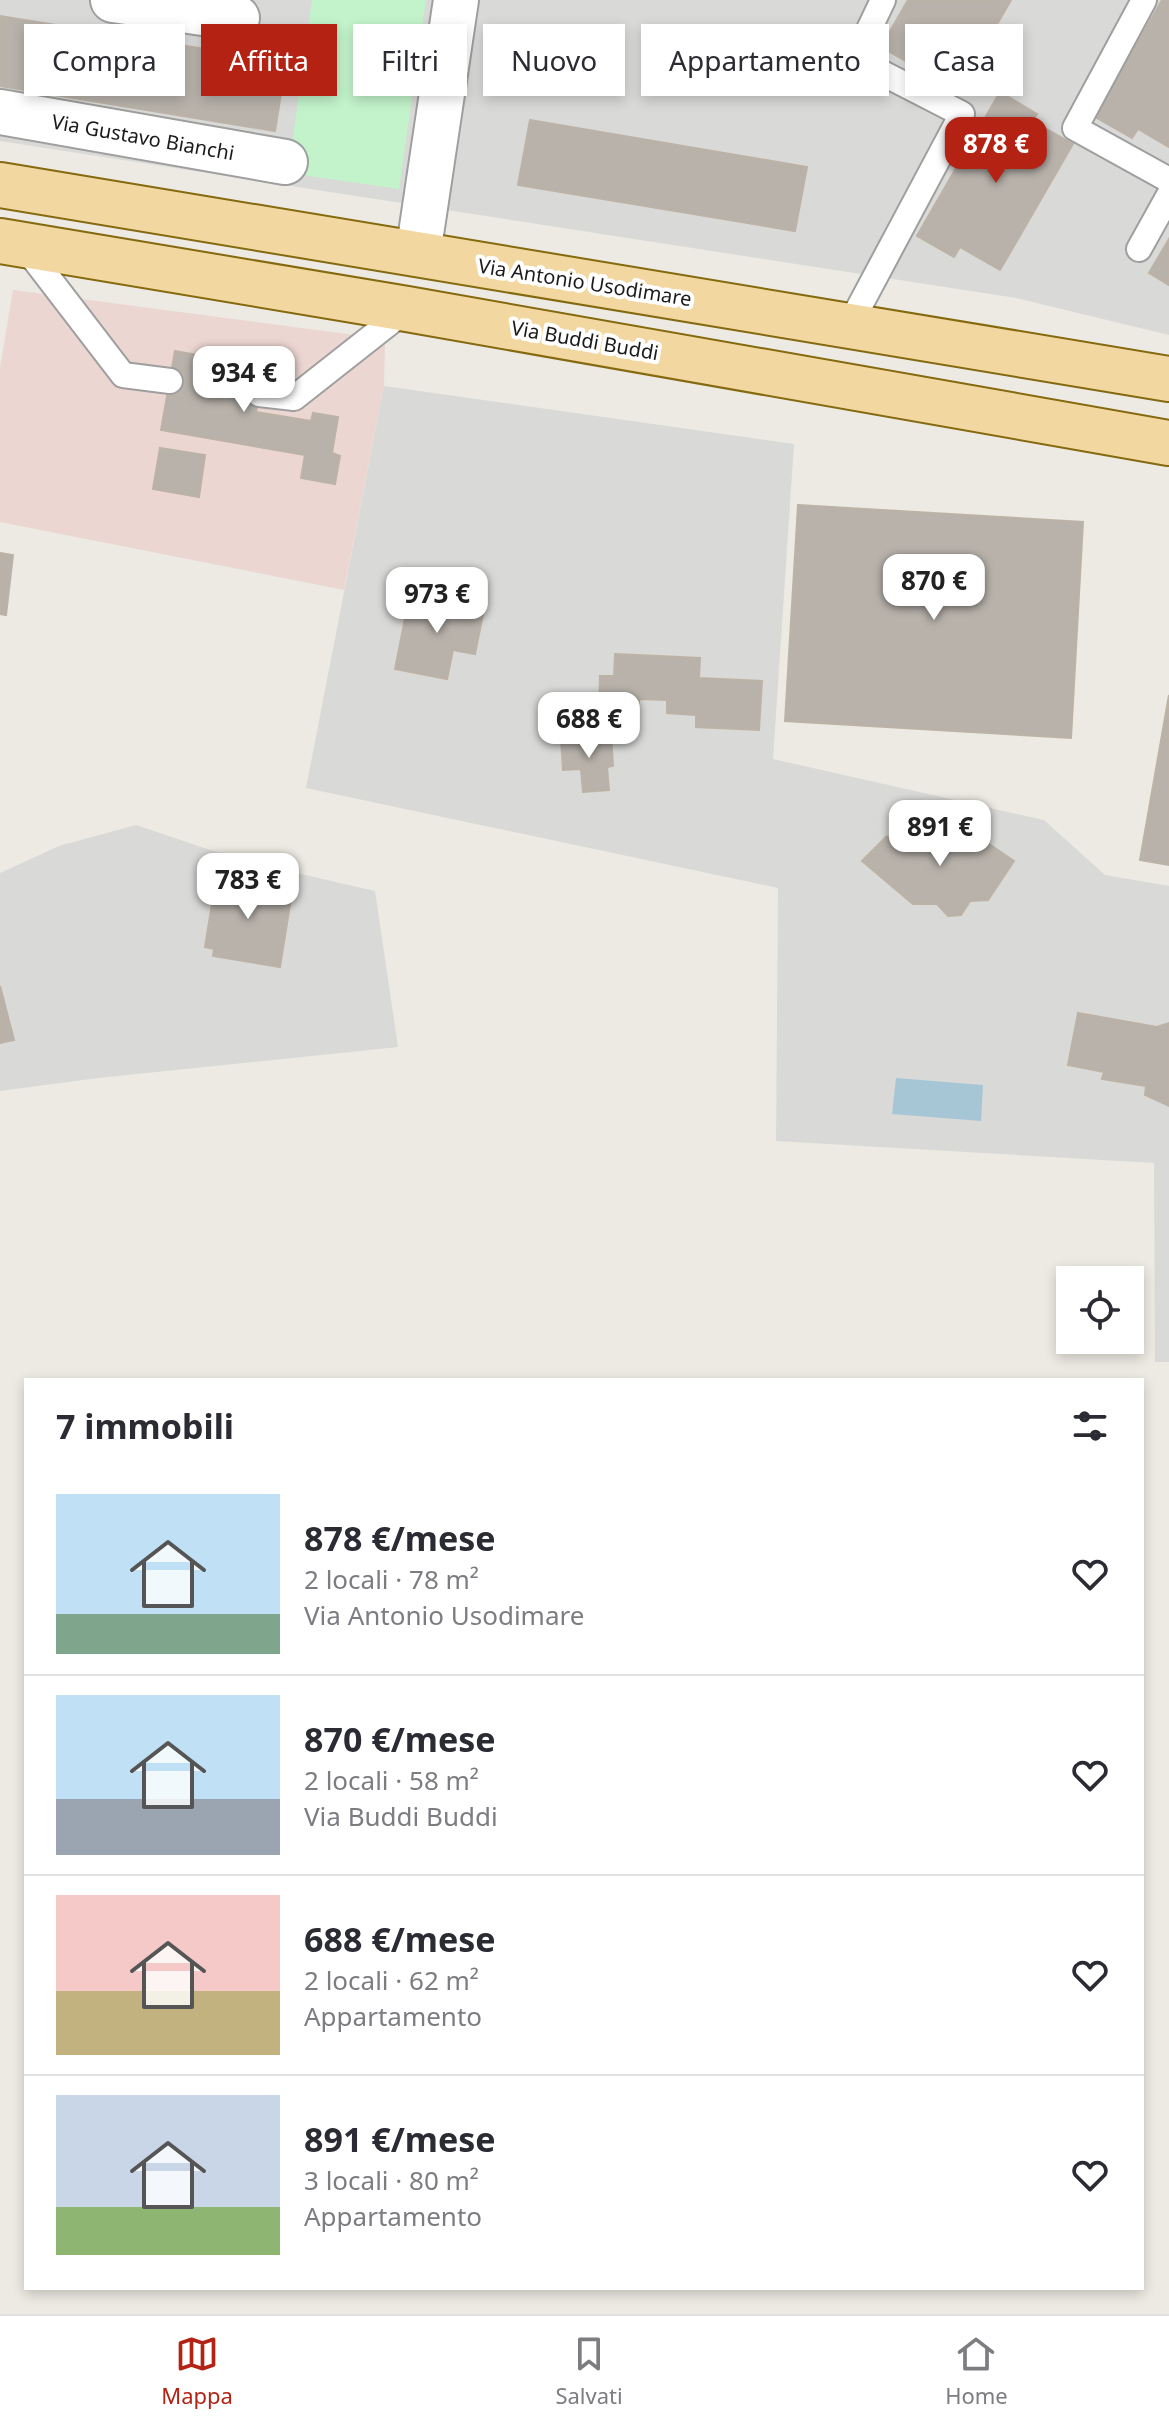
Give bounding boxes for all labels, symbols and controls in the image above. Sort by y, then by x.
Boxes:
chip: Compra [24,24,185,96]
chip: Affitta [201,24,337,96]
chip: Filtri [353,24,467,96]
chip: Nuovo [483,24,625,96]
chip: Appartamento [641,24,889,96]
chip: Casa [905,24,1023,96]
street label: Via Gustavo Bianchi [50,108,236,166]
pin: 878 € [940,117,1052,185]
text: 878 € [963,125,1029,161]
street label: Via Antonio Usodimare [476,252,694,312]
street label: Via Buddi Buddi [509,314,661,366]
pin: 934 € [188,346,300,414]
text: 934 € [211,354,277,390]
pin: 870 € [878,554,990,622]
text: 870 € [901,562,967,598]
pin: 973 € [381,567,493,635]
text: 973 € [404,575,470,611]
pin: 688 € [533,692,645,760]
text: 688 € [556,700,622,736]
pin: 891 € [884,800,996,868]
text: 891 € [907,808,973,844]
pin: 783 € [192,853,304,921]
text: 783 € [215,861,281,897]
map controls [1056,1266,1144,1354]
button: locate [1056,1266,1144,1354]
text: 7 immobili [56,1403,234,1449]
icon: filters [1068,1404,1112,1448]
text: 878 €/mese [304,1515,496,1561]
icon: home [120,1526,216,1622]
icon: heart [1068,1552,1112,1596]
text: 2 locali · 78 m² [304,1561,479,1597]
text: Via Antonio Usodimare [304,1597,584,1633]
text: 870 €/mese [304,1716,496,1762]
icon: home [120,1727,216,1823]
icon: heart [1068,1753,1112,1797]
text: 2 locali · 58 m² [304,1762,479,1798]
text: Via Buddi Buddi [304,1798,498,1834]
text: 688 €/mese [304,1916,496,1962]
icon: home [120,1927,216,2023]
icon: heart [1068,1953,1112,1997]
text: 2 locali · 62 m² [304,1962,479,1998]
text: Appartamento [304,1998,482,2034]
text: 891 €/mese [304,2116,496,2162]
icon: home [120,2127,216,2223]
icon: heart [1068,2153,1112,2197]
text: 3 locali · 80 m² [304,2162,479,2198]
text: Appartamento [304,2198,482,2234]
tab: Mappa [161,2332,233,2410]
tab: Salvati [555,2332,623,2410]
tab: Home [945,2332,1008,2410]

